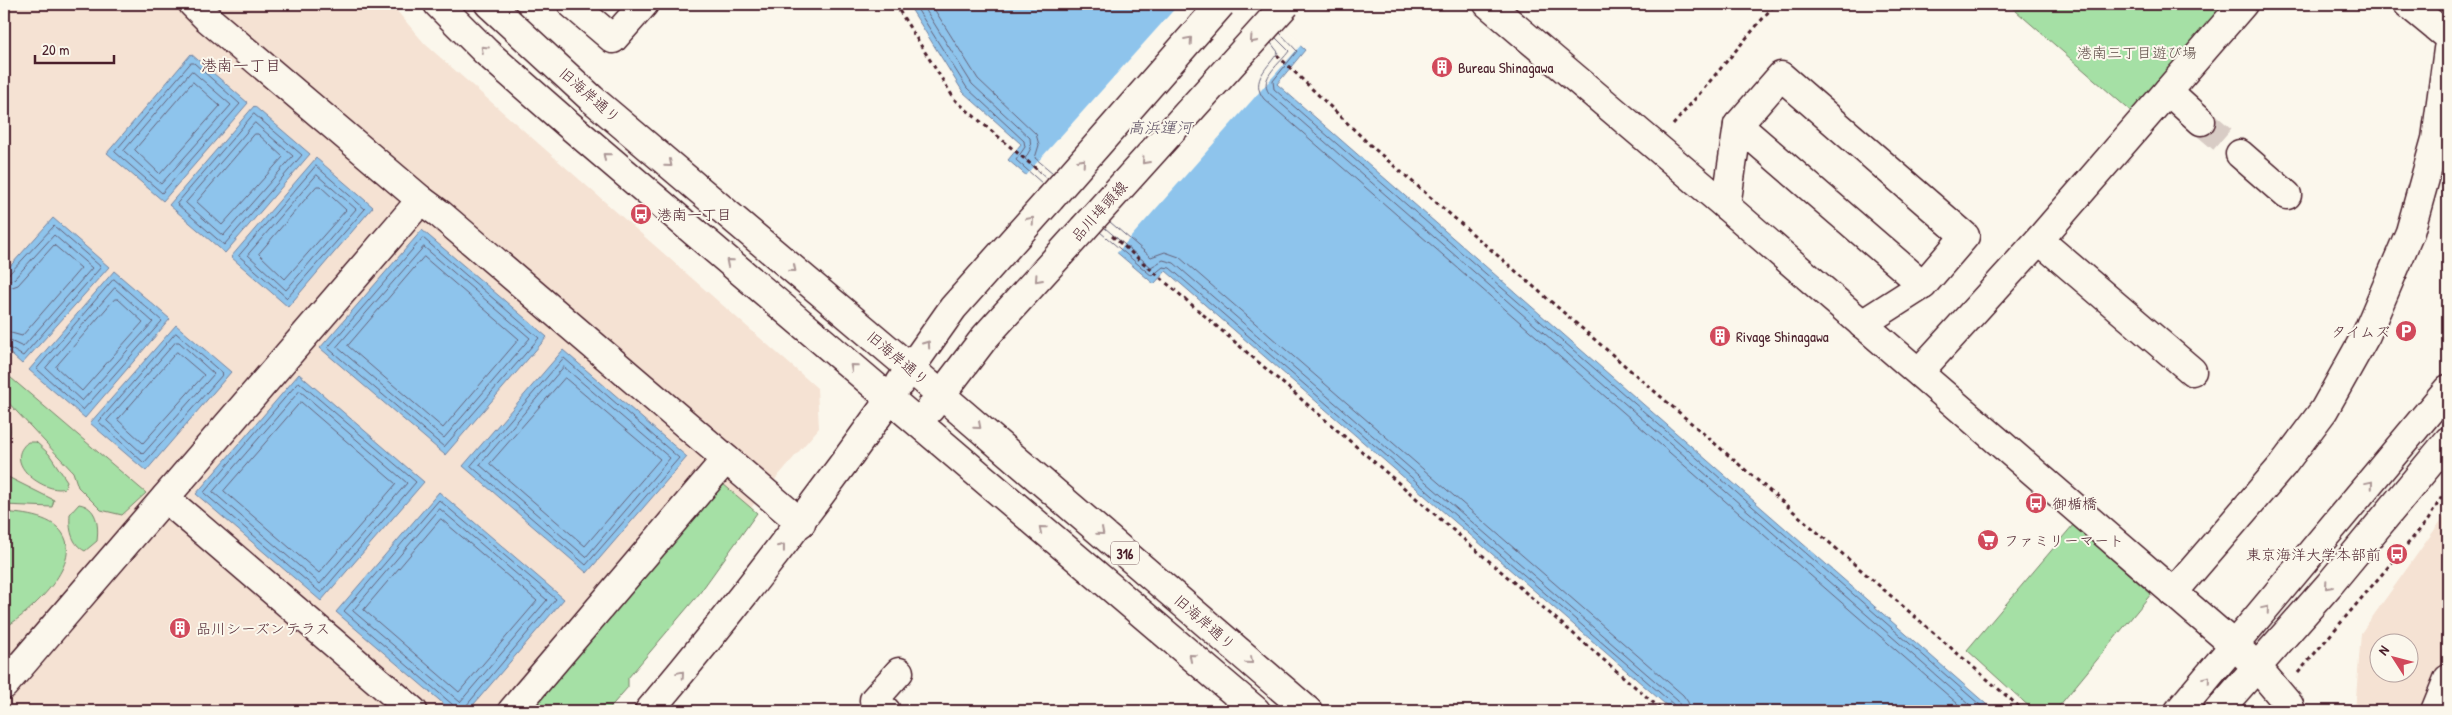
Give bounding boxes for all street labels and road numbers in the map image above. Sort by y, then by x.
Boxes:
street label: 旧海岸通り [555,62,625,128]
street label: 品川埠頭線 [1066,176,1132,246]
street label: 旧海岸通り [863,326,933,390]
road number: 316 [1111,542,1139,564]
street label: 旧海岸通り [1170,589,1240,655]

